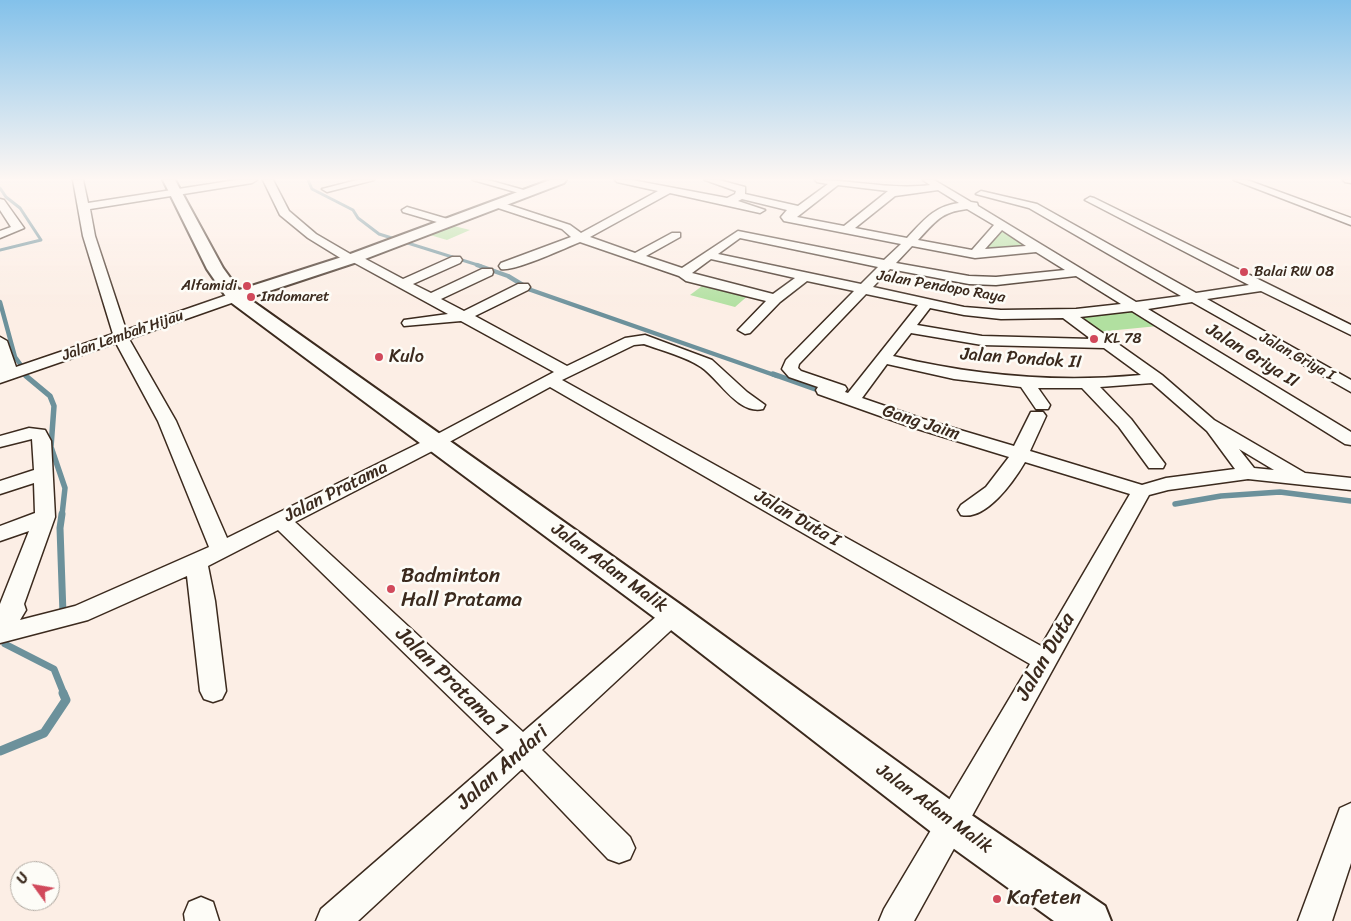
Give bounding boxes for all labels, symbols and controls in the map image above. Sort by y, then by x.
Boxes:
place label: Balai RW 08 [1254,263,1334,281]
marker: Balai RW 08 [1238,266,1250,278]
street label: Jalan Pendopo Raya [875,267,1007,307]
place label: Alfamidi [181,277,237,295]
marker: Alfamidi [241,280,253,292]
place label: Indomaret [261,288,330,306]
marker: Indomaret [245,291,257,303]
street label: Jalan Lembah Hijau [60,307,186,365]
street label: Jalan Griya II [1202,319,1302,393]
street label: Jalan Griya I [1256,329,1338,385]
place label: KL 78 [1104,330,1142,348]
marker: KL 78 [1088,333,1100,345]
street label: Jalan Pondok II [960,344,1082,374]
place label: Kulo [389,346,424,368]
marker: Kulo [373,351,385,363]
street label: Gang Jaim [880,400,962,446]
street label: Jalan Pratama [281,457,391,527]
street label: Jalan Duta I [750,486,844,552]
street label: Jalan Adam Malik [547,519,671,617]
place label: Badminton Hall Pratama [401,564,522,614]
marker: Badminton Hall Pratama [385,583,397,595]
street label: Jalan Duta [1011,609,1081,705]
street label: Jalan Pratama 1 [390,622,512,742]
street label: Jalan Andari [452,720,554,816]
street label: Jalan Adam Malik [872,760,996,858]
north arrow [10,861,60,911]
text: U [10,868,36,889]
place label: Kafeten [1007,886,1081,912]
marker: Kafeten [991,893,1003,905]

